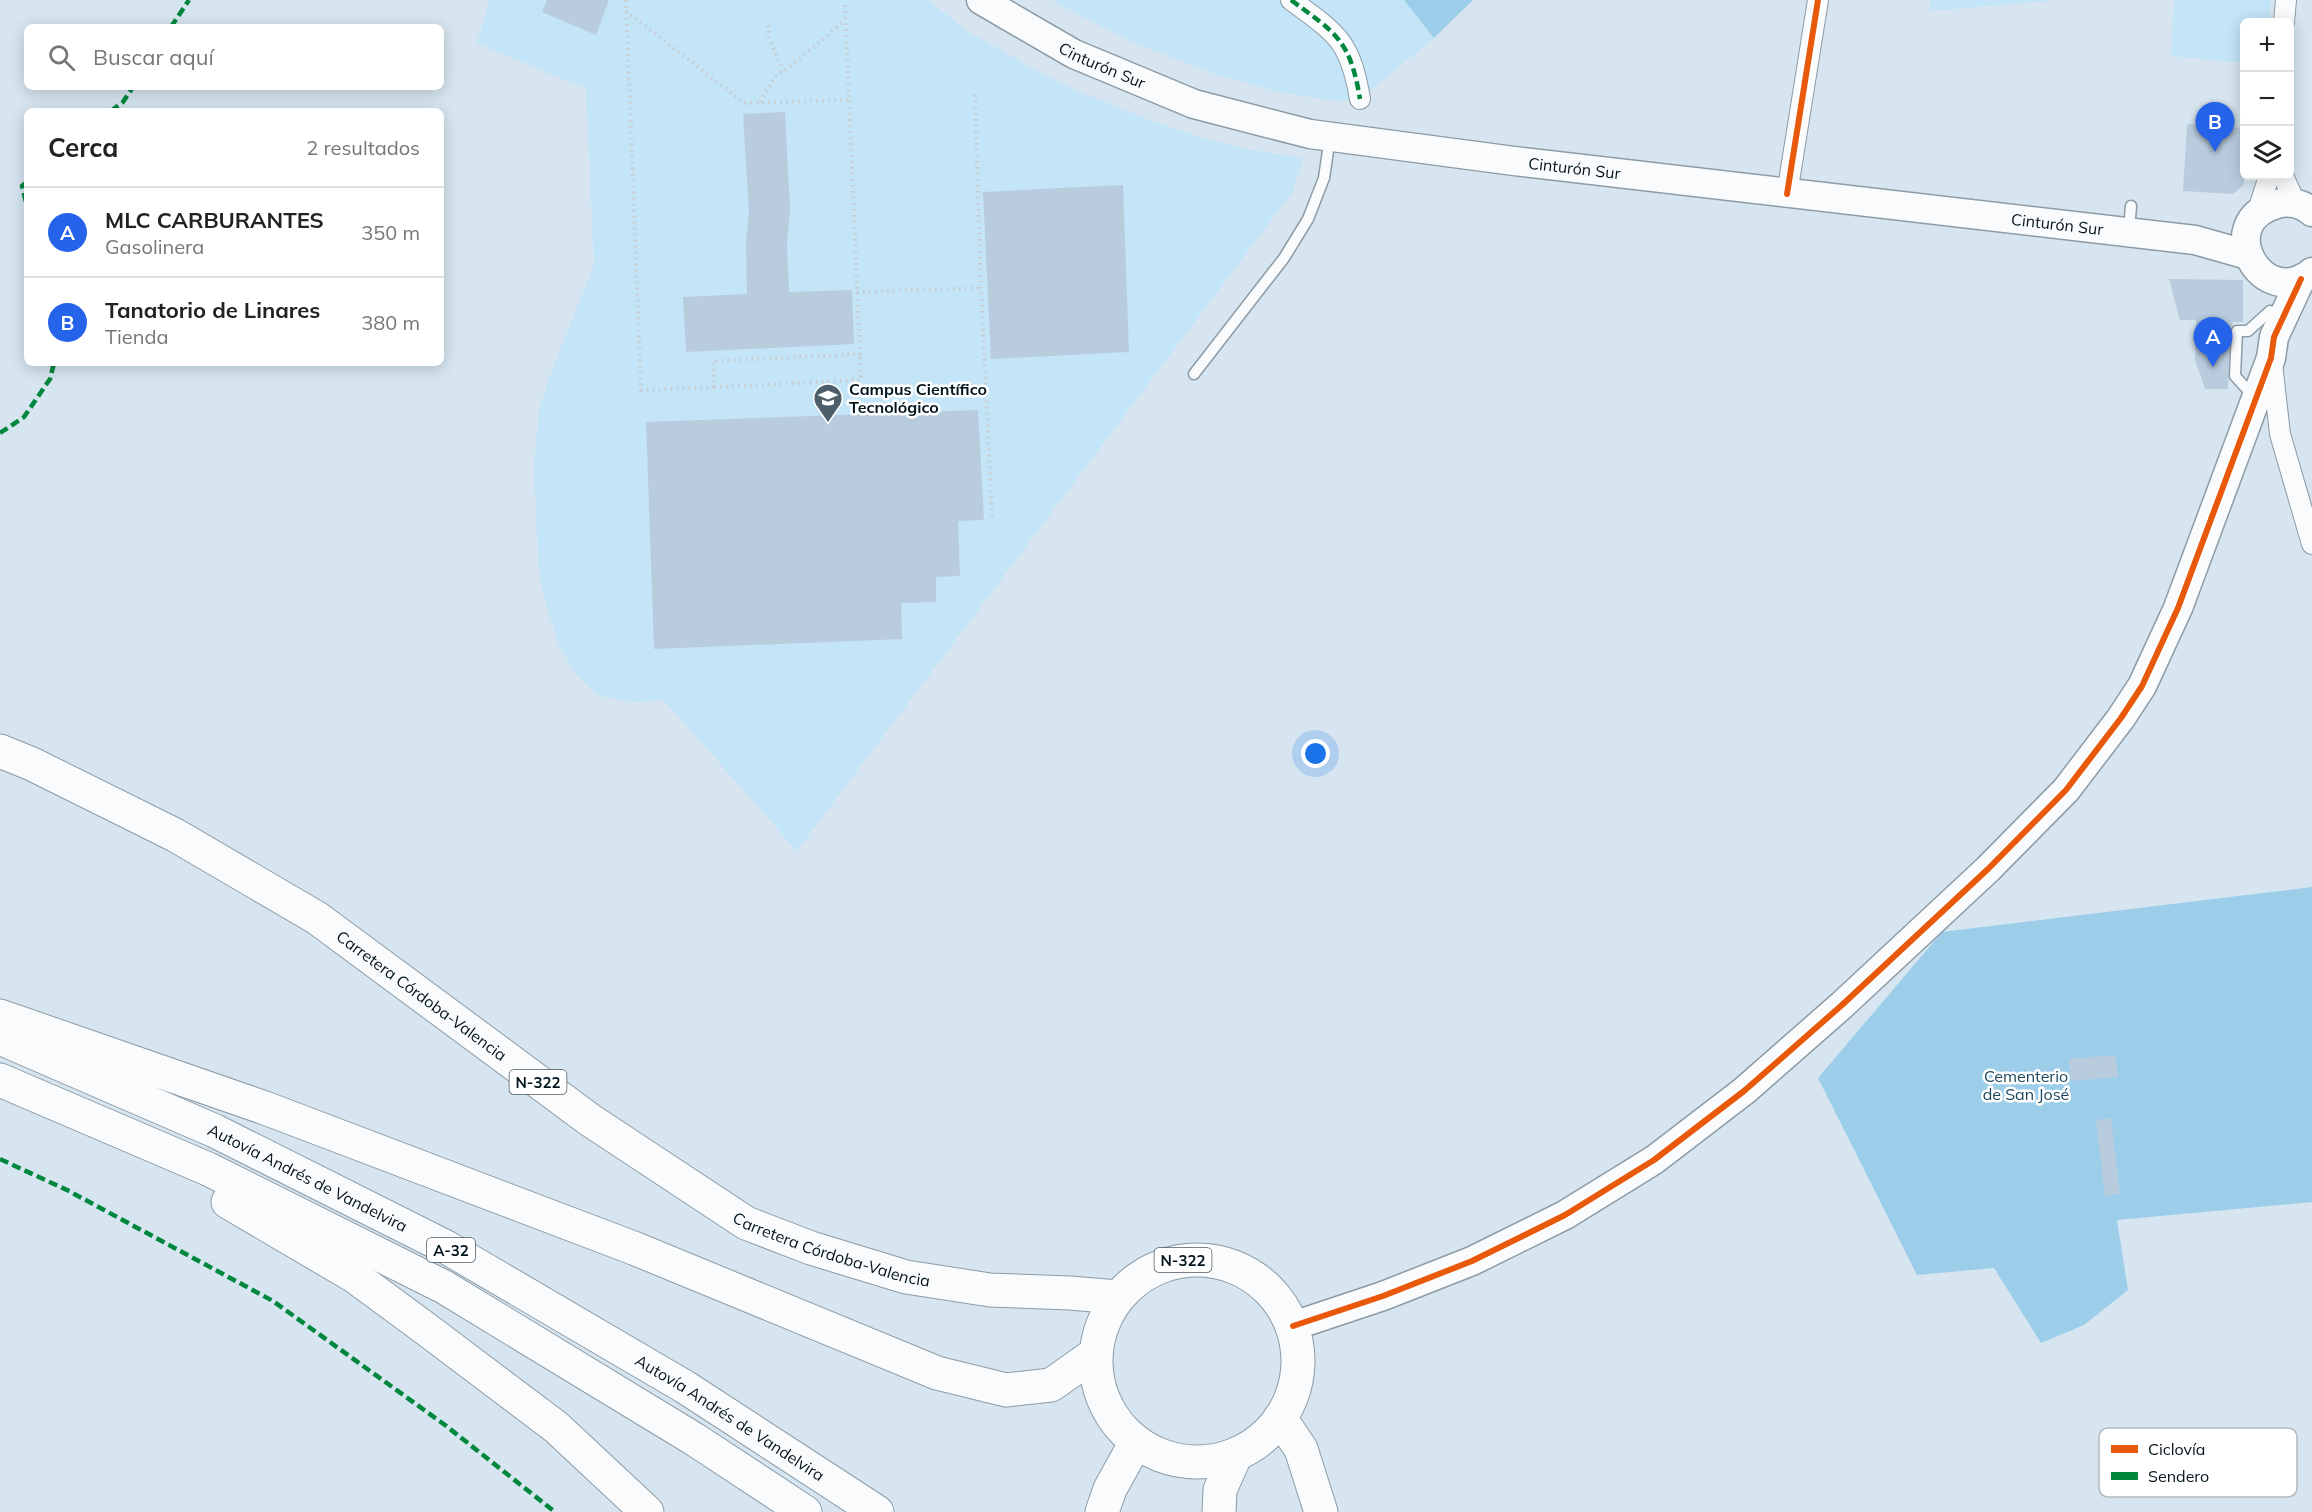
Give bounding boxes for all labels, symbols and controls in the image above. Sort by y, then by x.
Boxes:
map controls [2240,18,2294,180]
button: + [2240,18,2294,72]
search box [24,24,444,90]
street label: Cinturón Sur [1055,37,1149,93]
icon: search [45,41,78,74]
text: Buscar aquí [93,43,214,71]
button: − [2240,72,2294,126]
pin: B [2196,102,2234,152]
button: layers [2240,126,2294,180]
text: Cerca [48,131,118,164]
text: 2 resultados [306,135,420,160]
street label: Cinturón Sur [1527,153,1622,183]
text: MLC CARBURANTES [105,206,324,234]
street label: Cinturón Sur [2010,209,2104,239]
text: A [60,220,75,245]
text: 350 m [361,220,420,245]
text: Gasolinera [105,234,204,259]
text: Tanatorio de Linares [105,296,320,324]
text: B [61,310,74,335]
text: 380 m [361,310,420,335]
pin: A [2194,318,2232,367]
text: Tienda [105,324,168,349]
place label: Campus Científico Tecnológico [849,379,987,417]
school or university icon: Campus Científico Tecnológico [812,382,844,424]
your location [1301,739,1330,768]
street label: Carretera Córdoba-Valencia [333,926,511,1065]
park label: Cementerio de San José [1983,1066,2069,1104]
road number: N-322 [510,1070,566,1094]
street label: Autovía Andrés de Vandelvira [205,1119,411,1236]
street label: Carretera Córdoba-Valencia [729,1207,931,1291]
road number: A-32 [427,1238,475,1262]
road number: N-322 [1154,1248,1212,1272]
street label: Autovía Andrés de Vandelvira [632,1350,828,1485]
legend [2099,1428,2297,1497]
text: Ciclovía [2148,1439,2205,1459]
text: Sendero [2148,1466,2209,1486]

